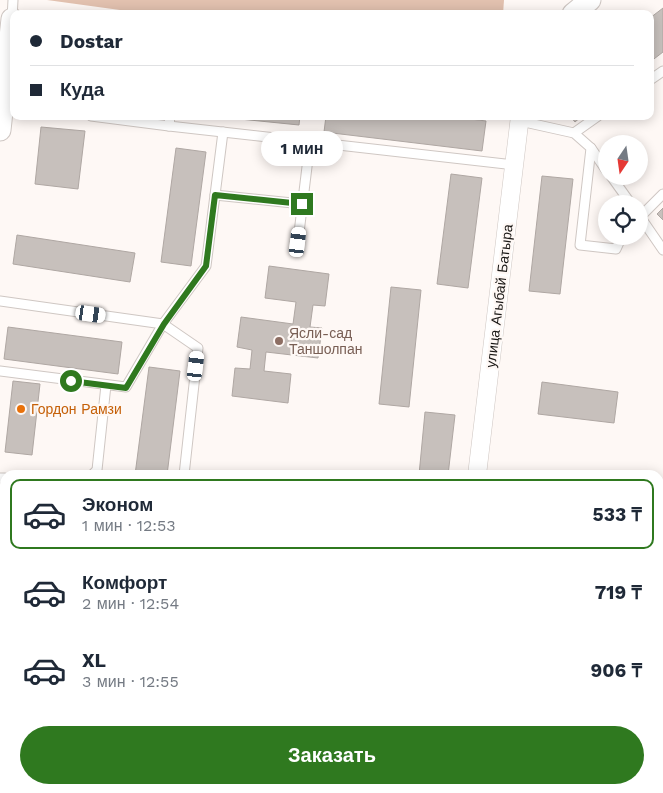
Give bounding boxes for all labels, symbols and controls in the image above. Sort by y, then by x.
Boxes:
text: Dostar [60,30,123,53]
text: Куда [60,78,104,101]
callout: 1 мин [261,132,343,166]
north arrow [598,135,648,185]
map controls [598,135,648,245]
text: 1 мин [281,139,323,158]
route end [291,193,313,215]
button: locate [598,195,648,245]
street label: улица Агыбай Батыра [482,223,516,369]
car [288,226,307,258]
car [75,304,106,324]
place label: Ясли-сад Таншолпан [289,325,362,357]
marker: Ясли-сад Таншолпан [273,335,285,347]
car [186,350,205,382]
route start [60,370,82,392]
place label: Гордон Рамзи [31,401,122,417]
marker: Гордон Рамзи [15,403,27,415]
icon: car [22,492,67,537]
text: Эконом [82,493,153,516]
text: 533 ₸ [593,503,642,526]
text: 1 мин · 12:53 [82,516,176,535]
icon: car [22,570,67,615]
text: Комфорт [82,571,167,594]
text: 719 ₸ [595,581,642,604]
text: 2 мин · 12:54 [82,594,179,613]
icon: car [22,648,67,693]
text: XL [82,649,106,672]
text: 906 ₸ [591,659,642,682]
text: 3 мин · 12:55 [82,672,179,691]
button: Заказать [20,726,644,784]

